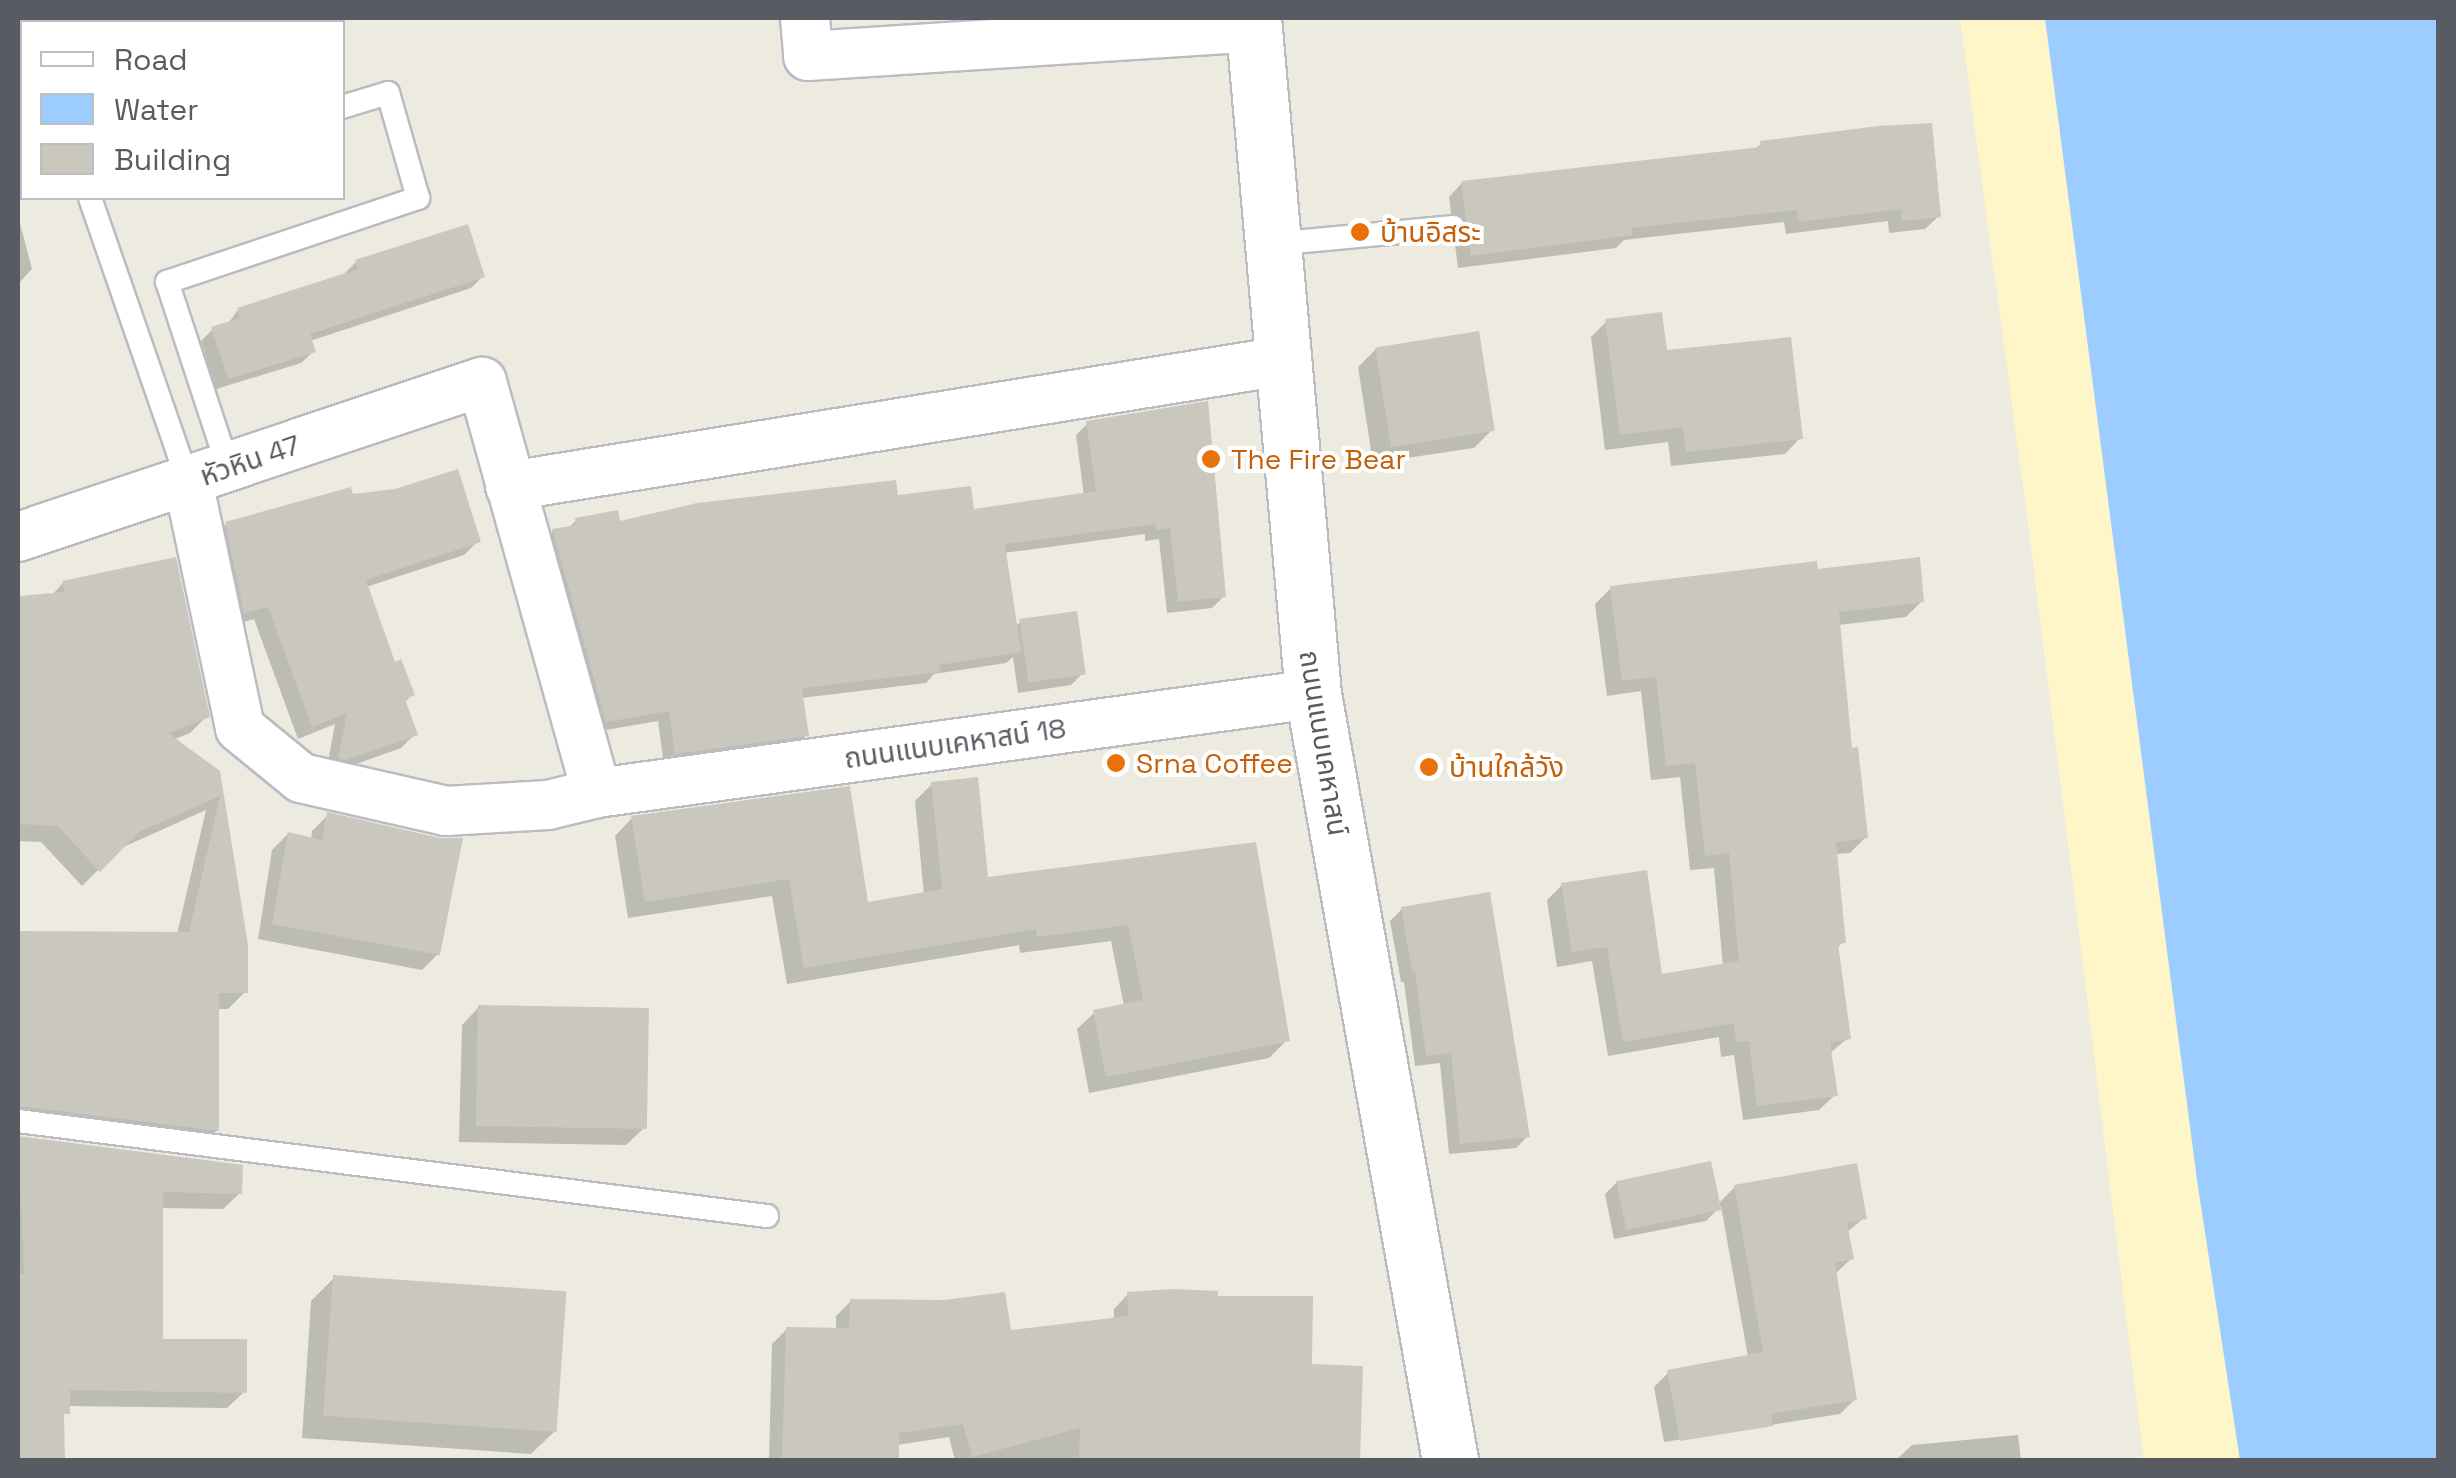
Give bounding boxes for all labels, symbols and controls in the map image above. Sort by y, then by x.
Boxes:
legend [20,20,345,200]
text: Road [114,40,188,79]
text: Water [114,90,199,129]
text: Building [114,140,231,179]
place label: บ้านอิสระ [1380,215,1481,249]
marker: บ้านอิสระ [1349,221,1371,243]
street label: หัวหิน 47 [196,427,304,493]
place label: The Fire Bear [1231,442,1406,476]
marker: The Fire Bear [1200,448,1222,470]
street label: ถนนแนบเคหาสน์ [1293,648,1355,838]
street label: ถนนแนบเคหาสน์ 18 [842,711,1068,775]
place label: Srna Coffee [1136,746,1293,780]
place label: บ้านใกล้วัง [1449,750,1564,784]
marker: Srna Coffee [1105,752,1127,774]
marker: บ้านใกล้วัง [1418,756,1440,778]

